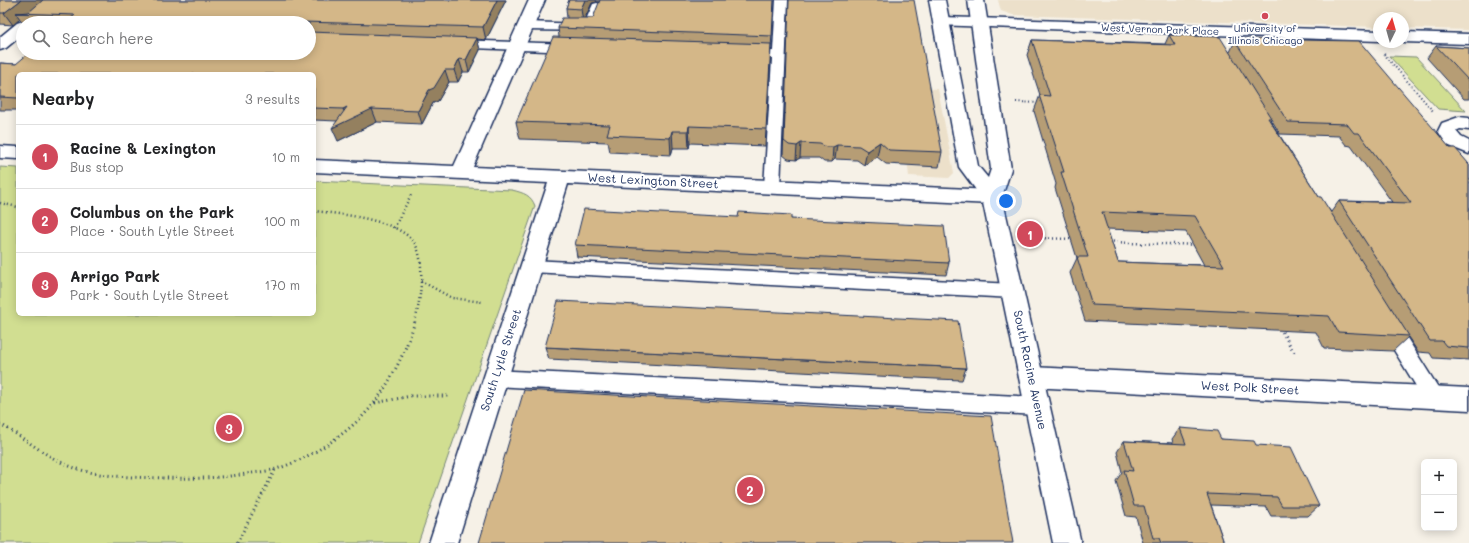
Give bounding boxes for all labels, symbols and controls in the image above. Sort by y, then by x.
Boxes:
marker: University of Illinois Chicago [1260,11,1270,21]
north arrow [1373,12,1409,48]
search box [16,16,316,60]
street label: West Vernon Park Place [1101,20,1219,38]
place label: University of Illinois Chicago [1228,21,1302,47]
icon: search [30,27,52,49]
text: Search here [62,28,153,48]
text: Nearby [32,87,94,109]
text: 3 results [245,90,300,107]
text: Racine & Lexington [70,138,216,158]
text: 1 [42,148,48,165]
text: 10 m [272,148,300,165]
text: Bus stop [70,158,123,175]
street label: West Lexington Street [587,169,719,191]
your location [996,191,1016,211]
text: Columbus on the Park [70,202,234,222]
text: 2 [41,212,49,229]
text: 100 m [264,212,300,229]
pin: 1 [1017,219,1043,249]
text: Place · South Lytle Street [70,222,235,239]
text: Arrigo Park [70,266,160,286]
text: 3 [41,276,49,293]
text: 170 m [264,276,300,293]
text: Park · South Lytle Street [70,286,229,303]
street label: South Lytle Street [476,306,524,413]
street label: South Racine Avenue [1011,309,1051,431]
street label: West Polk Street [1200,376,1300,398]
pin: 3 [216,413,242,443]
map controls [1421,459,1457,531]
button: + [1421,459,1457,495]
pin: 2 [737,475,763,505]
button: − [1421,495,1457,531]

